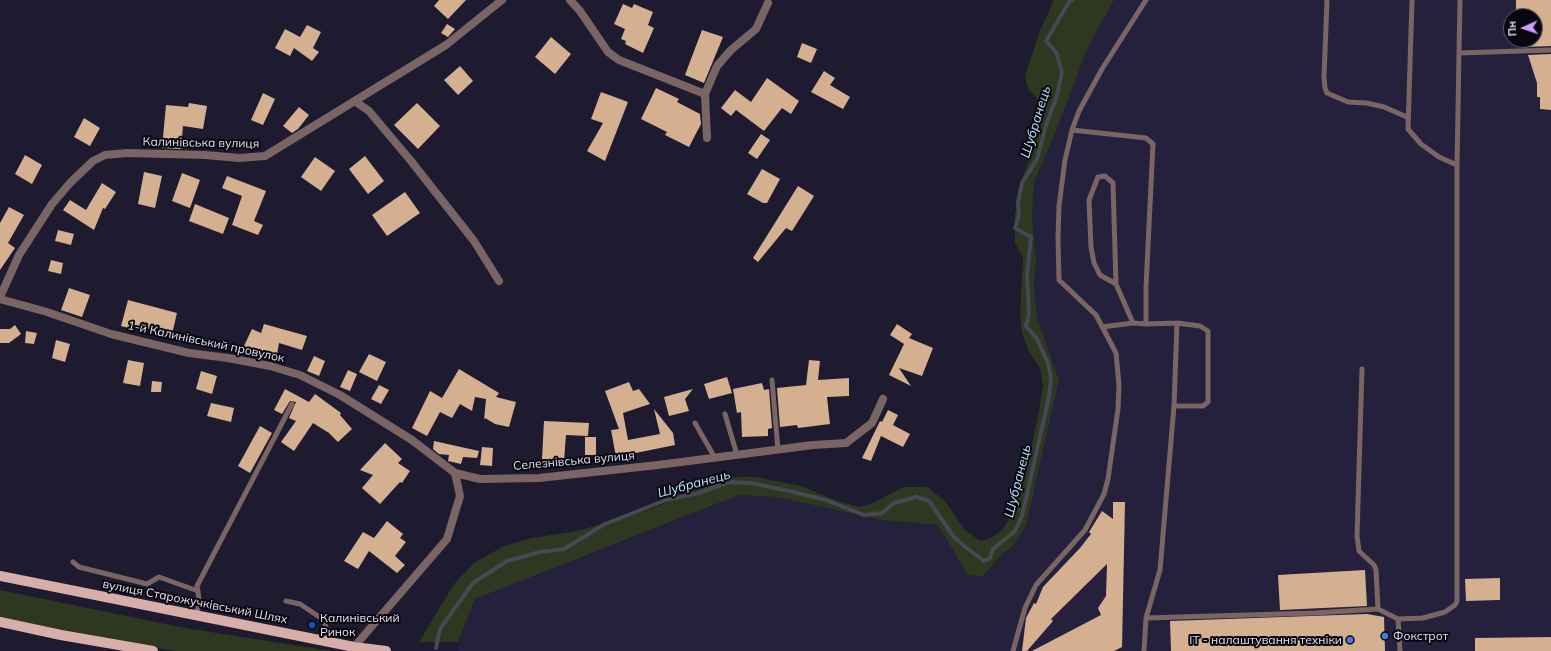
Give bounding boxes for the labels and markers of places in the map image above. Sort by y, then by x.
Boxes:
place label: Калинівський Ринок [320,611,400,639]
marker: Калинівський Ринок [307,620,317,630]
place label: Фокстрот [1393,629,1448,643]
marker: Фокстрот [1380,631,1390,641]
place label: ІТ - налаштування техніки [1189,633,1342,647]
marker: ІТ - налаштування техніки [1345,635,1355,645]

